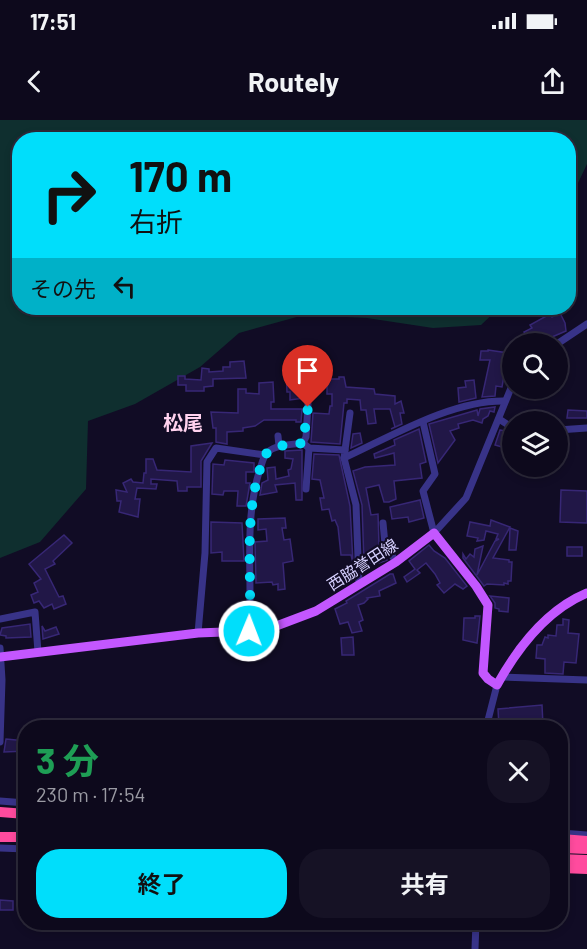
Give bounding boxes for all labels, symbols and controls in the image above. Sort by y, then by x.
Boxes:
text: 17:51 [30,8,76,34]
icon: back [18,65,51,98]
text: Routely [248,65,339,97]
icon: share [536,65,569,98]
text: 170 m [129,150,232,200]
icon: right [30,156,108,234]
text: 右折 [129,205,183,237]
icon: left [108,270,141,303]
text: その先 [30,275,96,301]
map controls [502,333,568,477]
button: search [502,333,568,399]
pin [282,345,333,407]
icon: arrive [291,354,324,387]
district label: 松尾 [163,410,203,434]
button: layers [502,411,568,477]
street label: 西脇誉田線 [323,534,401,594]
position arrow [217,599,281,663]
text: 3 分 [36,738,99,781]
button: close [487,740,550,803]
text: 230 m · 17:54 [36,782,145,806]
button: 終了 [36,849,287,918]
button: 共有 [299,849,550,918]

